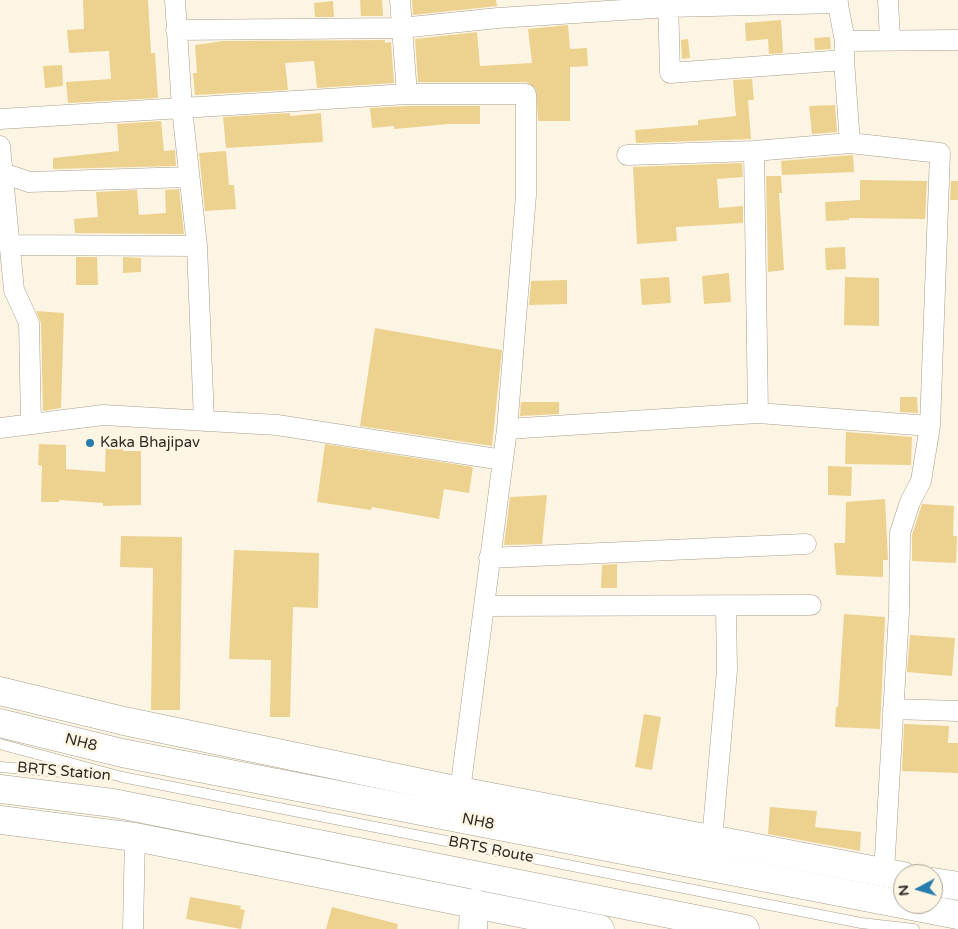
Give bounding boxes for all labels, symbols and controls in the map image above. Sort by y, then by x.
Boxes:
place label: Kaka Bhajipav [100,434,200,452]
marker: Kaka Bhajipav [84,437,96,449]
street label: NH8 [63,730,99,756]
street label: BRTS Station [16,759,112,785]
street label: NH8 [460,810,496,834]
street label: BRTS Route [447,833,535,867]
north arrow [893,864,943,914]
text: N [895,884,913,897]

